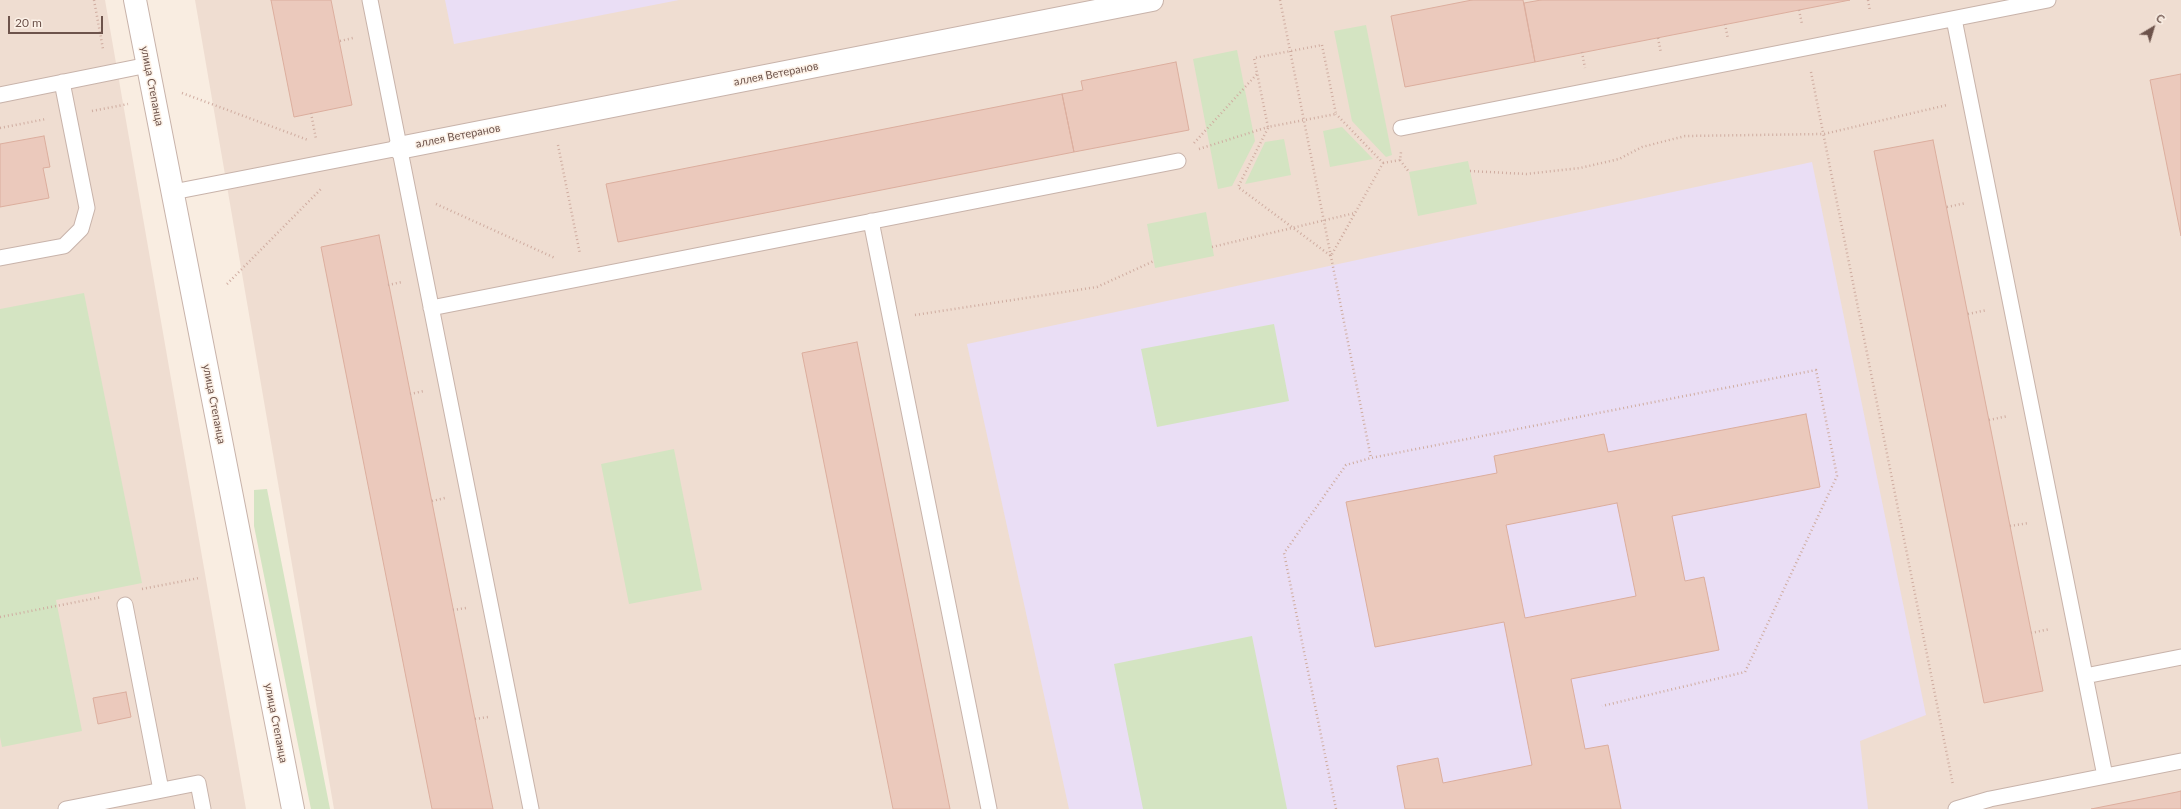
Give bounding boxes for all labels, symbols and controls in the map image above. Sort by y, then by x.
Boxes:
scale bar [10,8,105,34]
north arrow [2133,8,2173,48]
text: С [2154,11,2168,26]
text: 20 m [15,15,42,30]
street label: улица Степанца [138,45,166,127]
street label: аллея Ветеранов [733,59,819,89]
street label: аллея Ветеранов [415,121,501,151]
street label: улица Степанца [200,363,228,445]
street label: улица Степанца [262,682,290,764]

